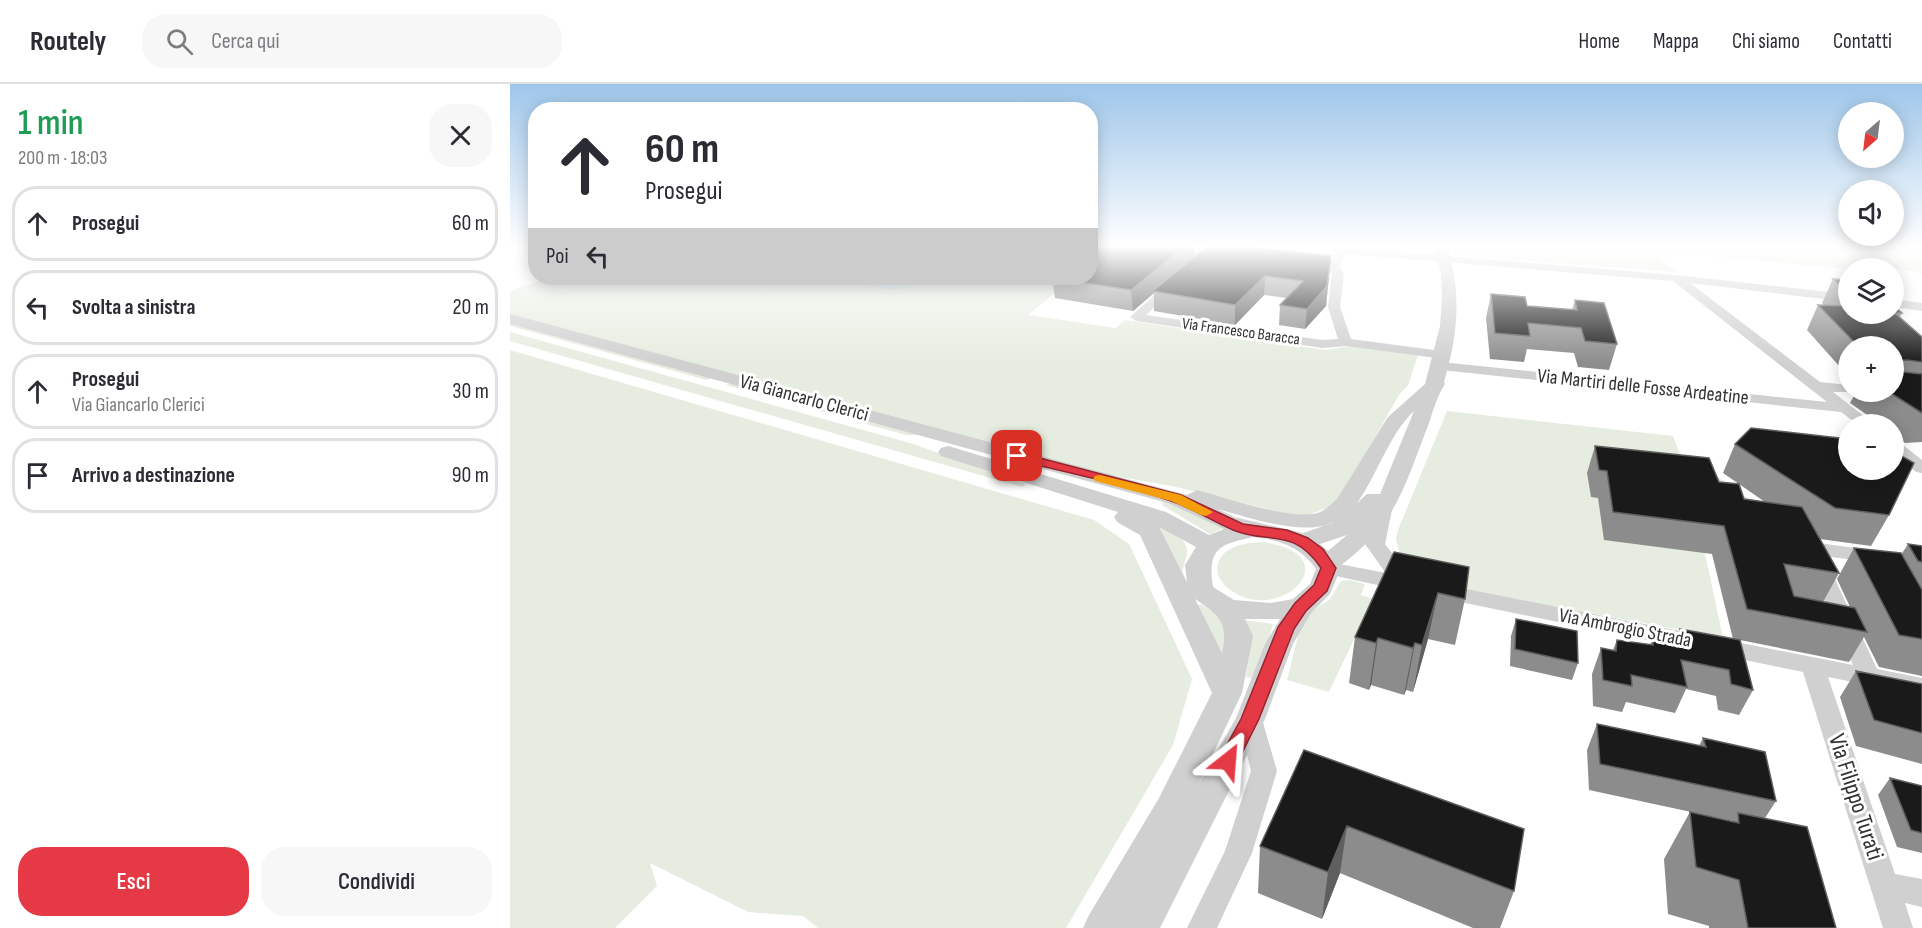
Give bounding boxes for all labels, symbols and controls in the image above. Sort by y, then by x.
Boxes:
search box [142,14,562,68]
text: Routely [30,25,106,58]
icon: search [163,25,196,58]
text: Cerca qui [211,28,279,55]
text: Home [1579,29,1620,54]
text: Mappa [1653,29,1699,54]
text: Chi siamo [1732,29,1800,54]
text: Contatti [1833,29,1892,54]
text: 1 min [18,102,83,145]
north arrow [1838,102,1904,168]
map controls [1838,102,1904,480]
button: close [429,104,492,167]
text: 60 m [645,124,719,175]
icon: ahead [546,126,624,204]
text: 200 m · 18:03 [18,146,107,170]
text: Prosegui [645,175,723,207]
button: sound [1838,180,1904,246]
icon: ahead [21,207,54,240]
text: Prosegui [72,210,139,237]
text: 60 m [452,210,489,237]
icon: left [581,240,614,273]
text: Poi [546,243,569,270]
button: layers [1838,258,1904,324]
icon: left [21,291,54,324]
text: Svolta a sinistra [72,294,195,321]
text: 20 m [453,294,489,321]
street label: Via Francesco Baracca [1181,314,1301,350]
button: + [1838,336,1904,402]
street label: Via Martiri delle Fosse Ardeatine [1536,364,1750,410]
text: Prosegui [72,366,139,393]
street label: Via Giancarlo Clerici [737,369,871,427]
icon: ahead [21,375,54,408]
text: 30 m [452,378,489,405]
text: Via Giancarlo Clerici [72,393,205,417]
button: − [1838,414,1904,480]
pin [991,430,1042,481]
icon: arrive [1000,439,1033,472]
icon: arrive [21,459,54,492]
text: Arrivo a destinazione [72,462,235,489]
text: 90 m [452,462,489,489]
street label: Via Ambrogio Strada [1557,603,1693,653]
position arrow [1196,729,1260,793]
street label: Via Filippo Turati [1822,730,1890,864]
button: Esci [18,847,249,916]
button: Condividi [261,847,492,916]

